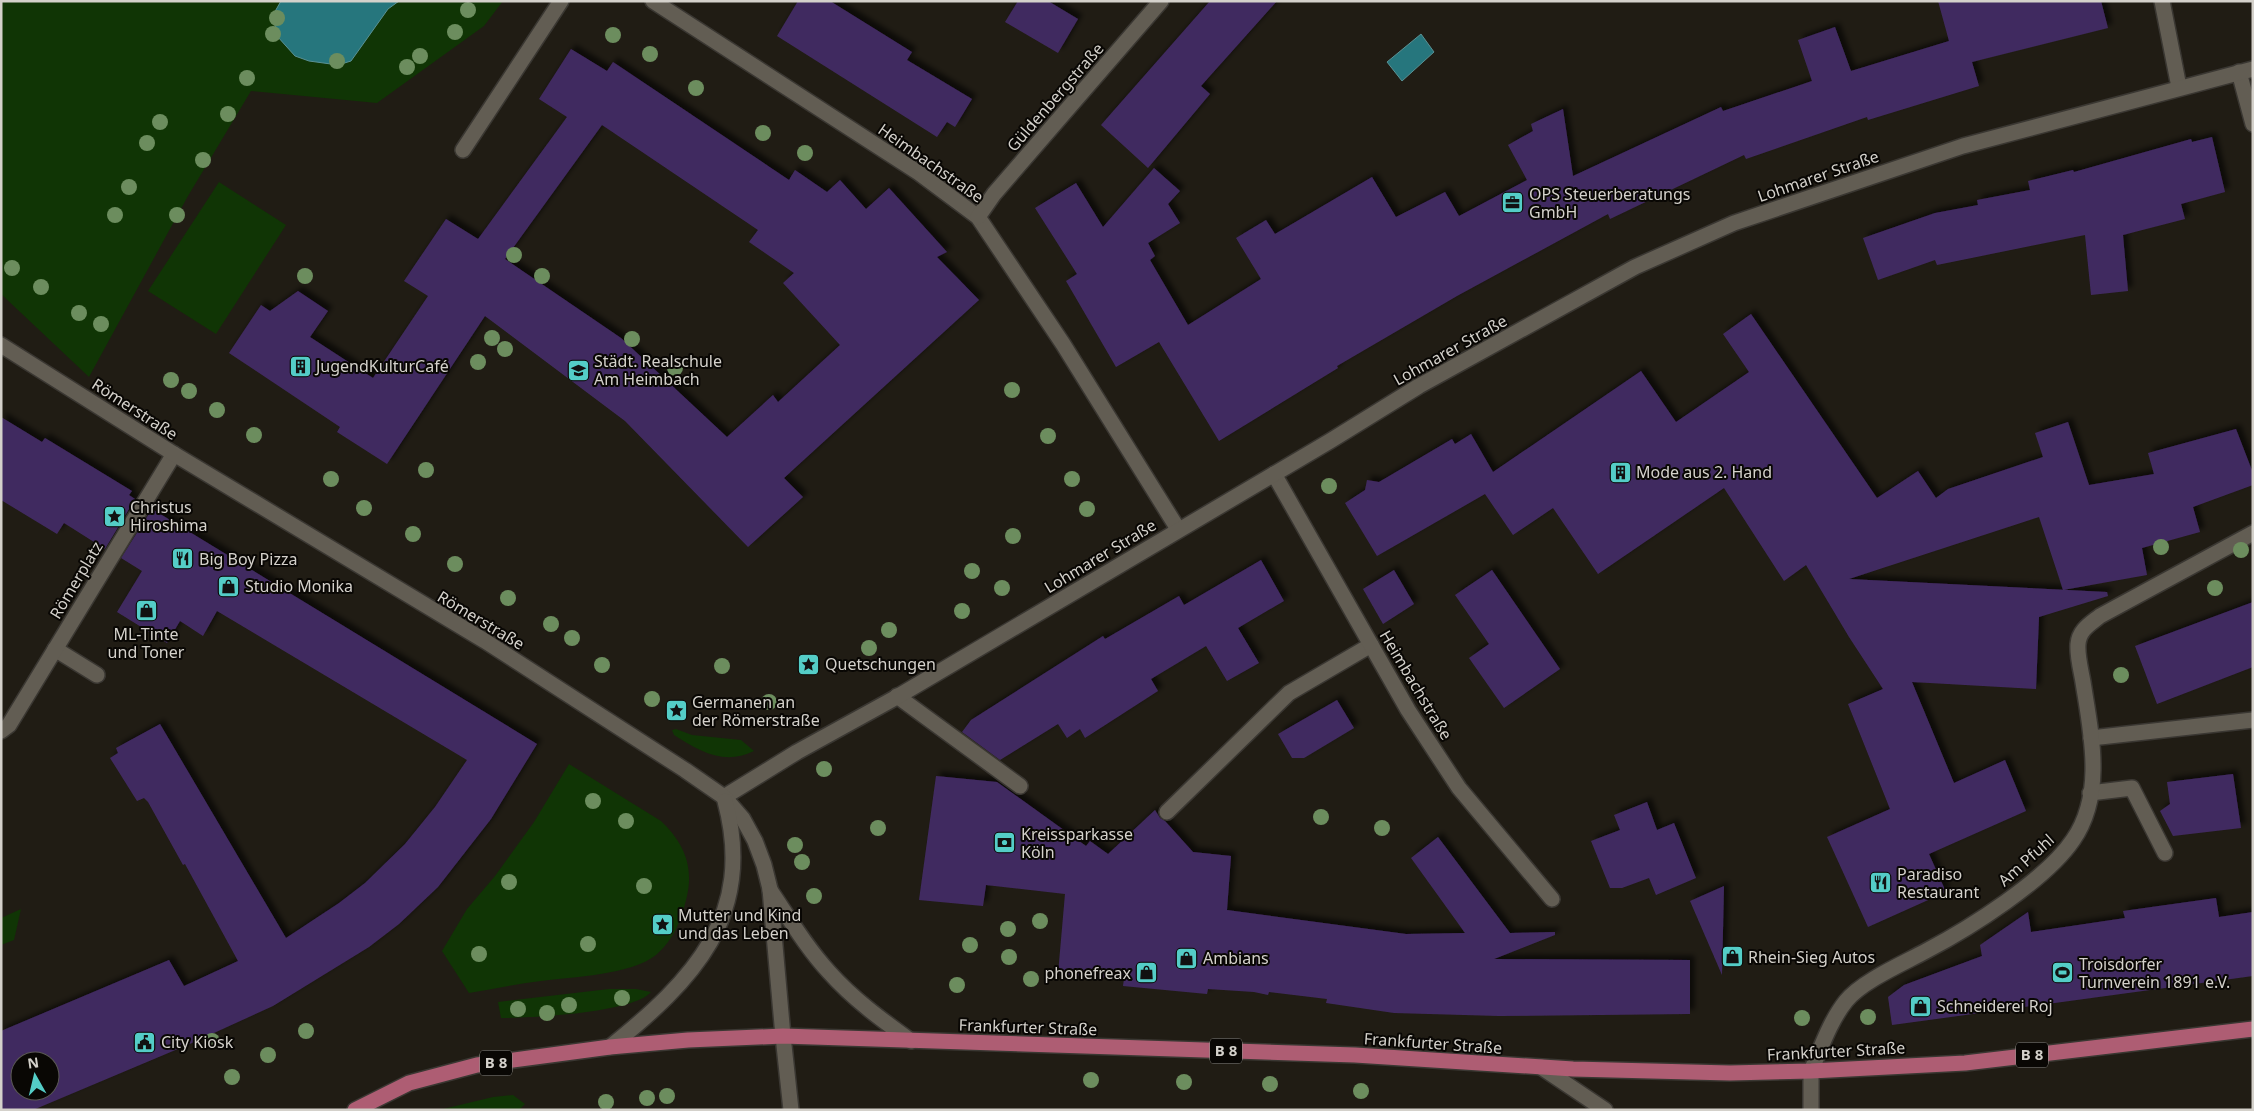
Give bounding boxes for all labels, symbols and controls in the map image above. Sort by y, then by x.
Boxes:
street label: Güldenbergstraße [1002,38,1108,156]
street label: Heimbachstraße [874,118,988,208]
street label: Lohmarer Straße [1754,145,1882,207]
place label: OPS Steuerberatungs GmbH [1529,183,1690,223]
office icon: OPS Steuerberatungs GmbH [1501,191,1525,215]
street label: Lohmarer Straße [1389,310,1511,390]
place label: Städt. Realschule Am Heimbach [594,350,722,390]
building icon: JugendKulturCafé [288,354,312,378]
place label: JugendKulturCafé [314,355,449,377]
school or university icon: Städt. Realschule Am Heimbach [566,358,590,382]
street label: Römerstraße [88,373,182,445]
building icon: Mode aus 2. Hand [1608,460,1632,484]
place label: Mode aus 2. Hand [1636,461,1772,483]
place label: Christus Hiroshima [130,496,208,536]
place icon: Christus Hiroshima [102,504,126,528]
street label: Lohmarer Straße [1040,514,1160,598]
street label: Römerplatz [44,537,108,623]
restaurant icon: Big Boy Pizza [171,547,195,571]
place label: Big Boy Pizza [199,548,297,570]
shop icon: Studio Monika [217,574,241,598]
place label: Studio Monika [245,575,353,597]
street label: Römerstraße [433,585,529,655]
shop icon: ML-Tinte und Toner [134,598,158,622]
place label: ML-Tinte und Toner [108,623,185,663]
street label: Heimbachstraße [1375,626,1457,744]
place icon: Quetschungen [797,652,821,676]
place label: Quetschungen [825,653,936,675]
place label: Germanen an der Römerstraße [692,691,820,731]
place icon: Germanen an der Römerstraße [664,699,688,723]
place label: Kreissparkasse Köln [1021,823,1133,863]
street label: Am Pfuhl [1993,829,2059,891]
bank icon: Kreissparkasse Köln [993,831,1017,855]
place label: Paradiso Restaurant [1897,863,1979,903]
restaurant icon: Paradiso Restaurant [1869,871,1893,895]
place label: Mutter und Kind und das Leben [678,904,801,944]
place icon: Mutter und Kind und das Leben [650,912,674,936]
shop icon: Rhein-Sieg Autos [1720,945,1744,969]
shop icon: Ambians [1175,946,1199,970]
place label: Rhein-Sieg Autos [1748,946,1875,968]
place label: Ambians [1203,947,1269,969]
place label: Troisdorfer Turnverein 1891 e.V. [2079,953,2230,993]
shop icon: phonefreax [1135,961,1159,985]
sports icon: Troisdorfer Turnverein 1891 e.V. [2051,961,2075,985]
place label: phonefreax [1044,962,1132,984]
shop icon: Schneiderei Roj [1909,994,1933,1018]
place label: Schneiderei Roj [1937,995,2053,1017]
street label: Frankfurter Straße [958,1014,1098,1040]
street label: Frankfurter Straße [1363,1027,1503,1059]
public building icon: City Kiosk [133,1030,157,1054]
place label: City Kiosk [161,1031,234,1053]
street label: Frankfurter Straße [1766,1036,1906,1066]
road number: B 8 [1210,1038,1242,1064]
road number: B 8 [2016,1042,2048,1068]
road number: B 8 [480,1050,512,1076]
north arrow [10,1051,60,1101]
text: N [26,1052,40,1073]

